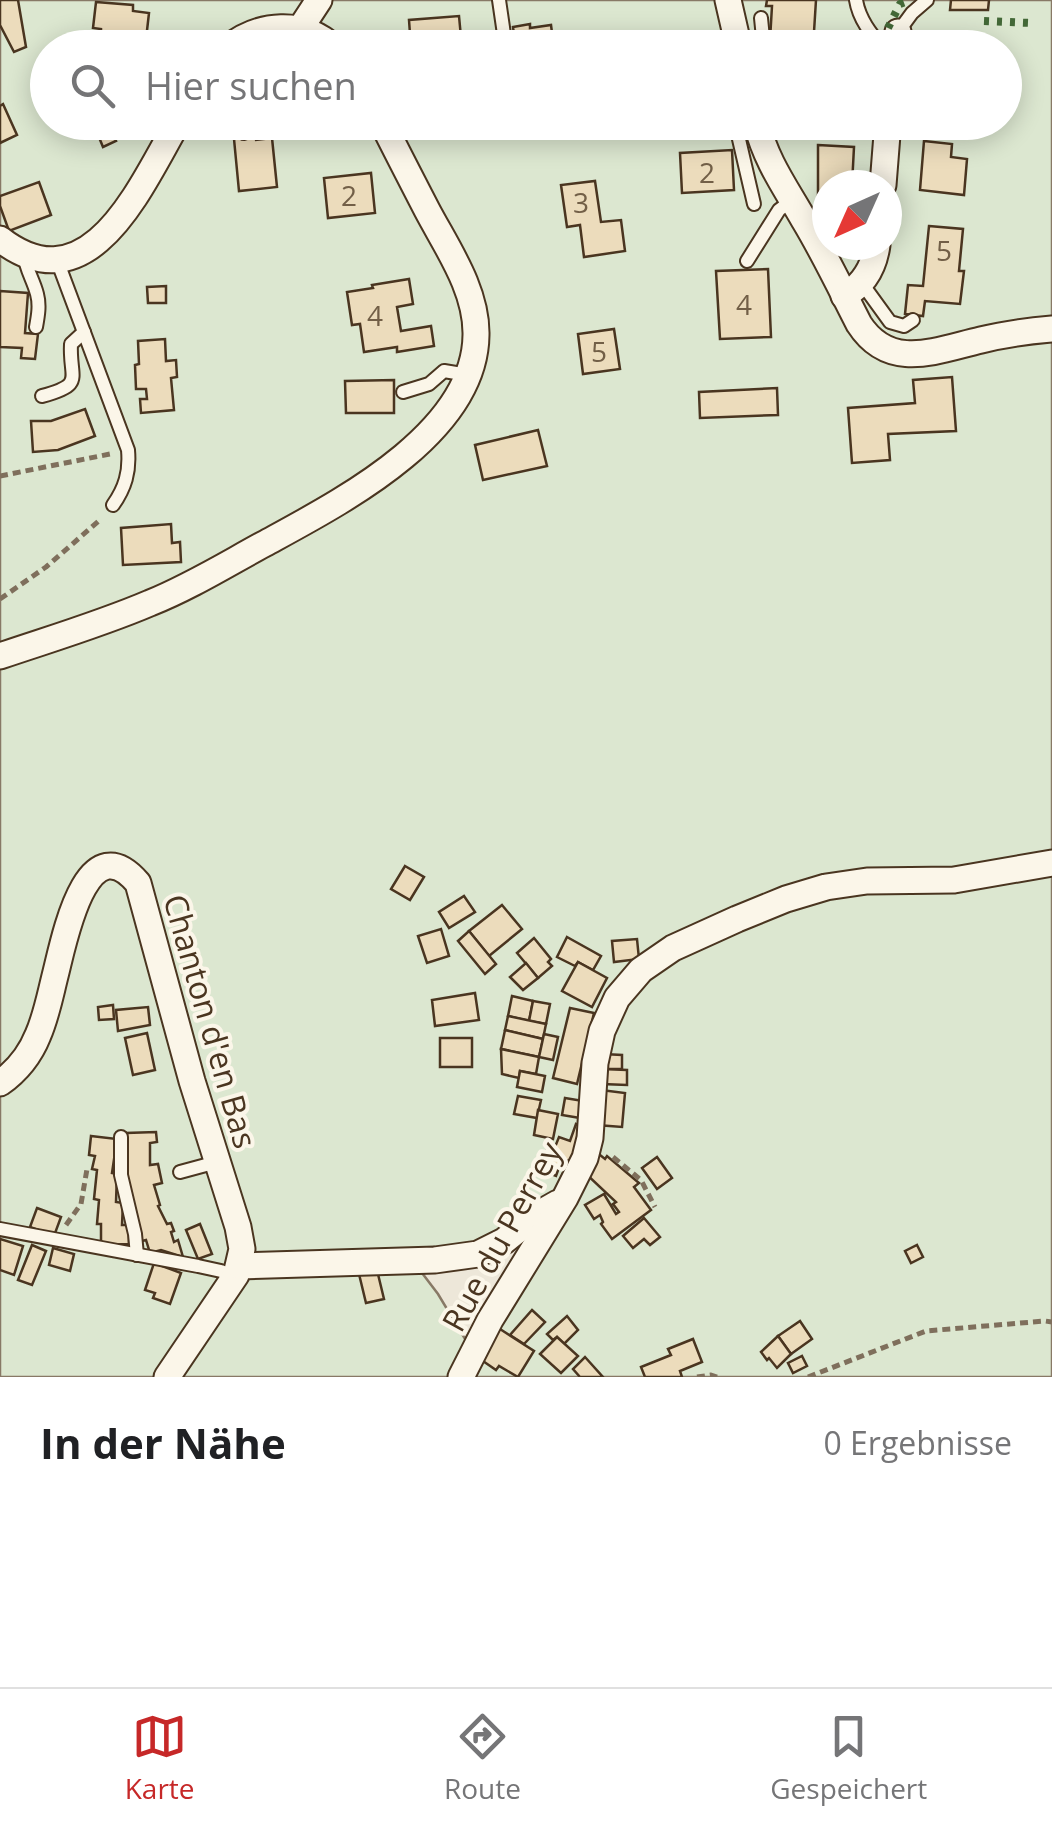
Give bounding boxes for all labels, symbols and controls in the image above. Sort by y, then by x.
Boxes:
search box [30,30,1022,140]
icon: search [65,58,120,113]
text: Hier suchen [145,59,357,111]
house number: 2 [699,153,715,191]
north arrow [812,170,902,260]
house number: 2 [341,176,357,214]
house number: 3 [573,183,589,221]
house number: 5 [936,231,952,269]
house number: 4 [736,285,752,323]
house number: 4 [367,296,383,334]
house number: 5 [591,332,607,370]
street label: Chanton d'en Bas [154,889,268,1153]
street label: Rue du Perrey [431,1133,571,1338]
text: In der Nähe [40,1414,286,1471]
text: 0 Ergebnisse [823,1421,1012,1464]
tab: Karte [125,1709,195,1807]
tab: Route [444,1709,521,1807]
tab: Gespeichert [770,1709,927,1807]

